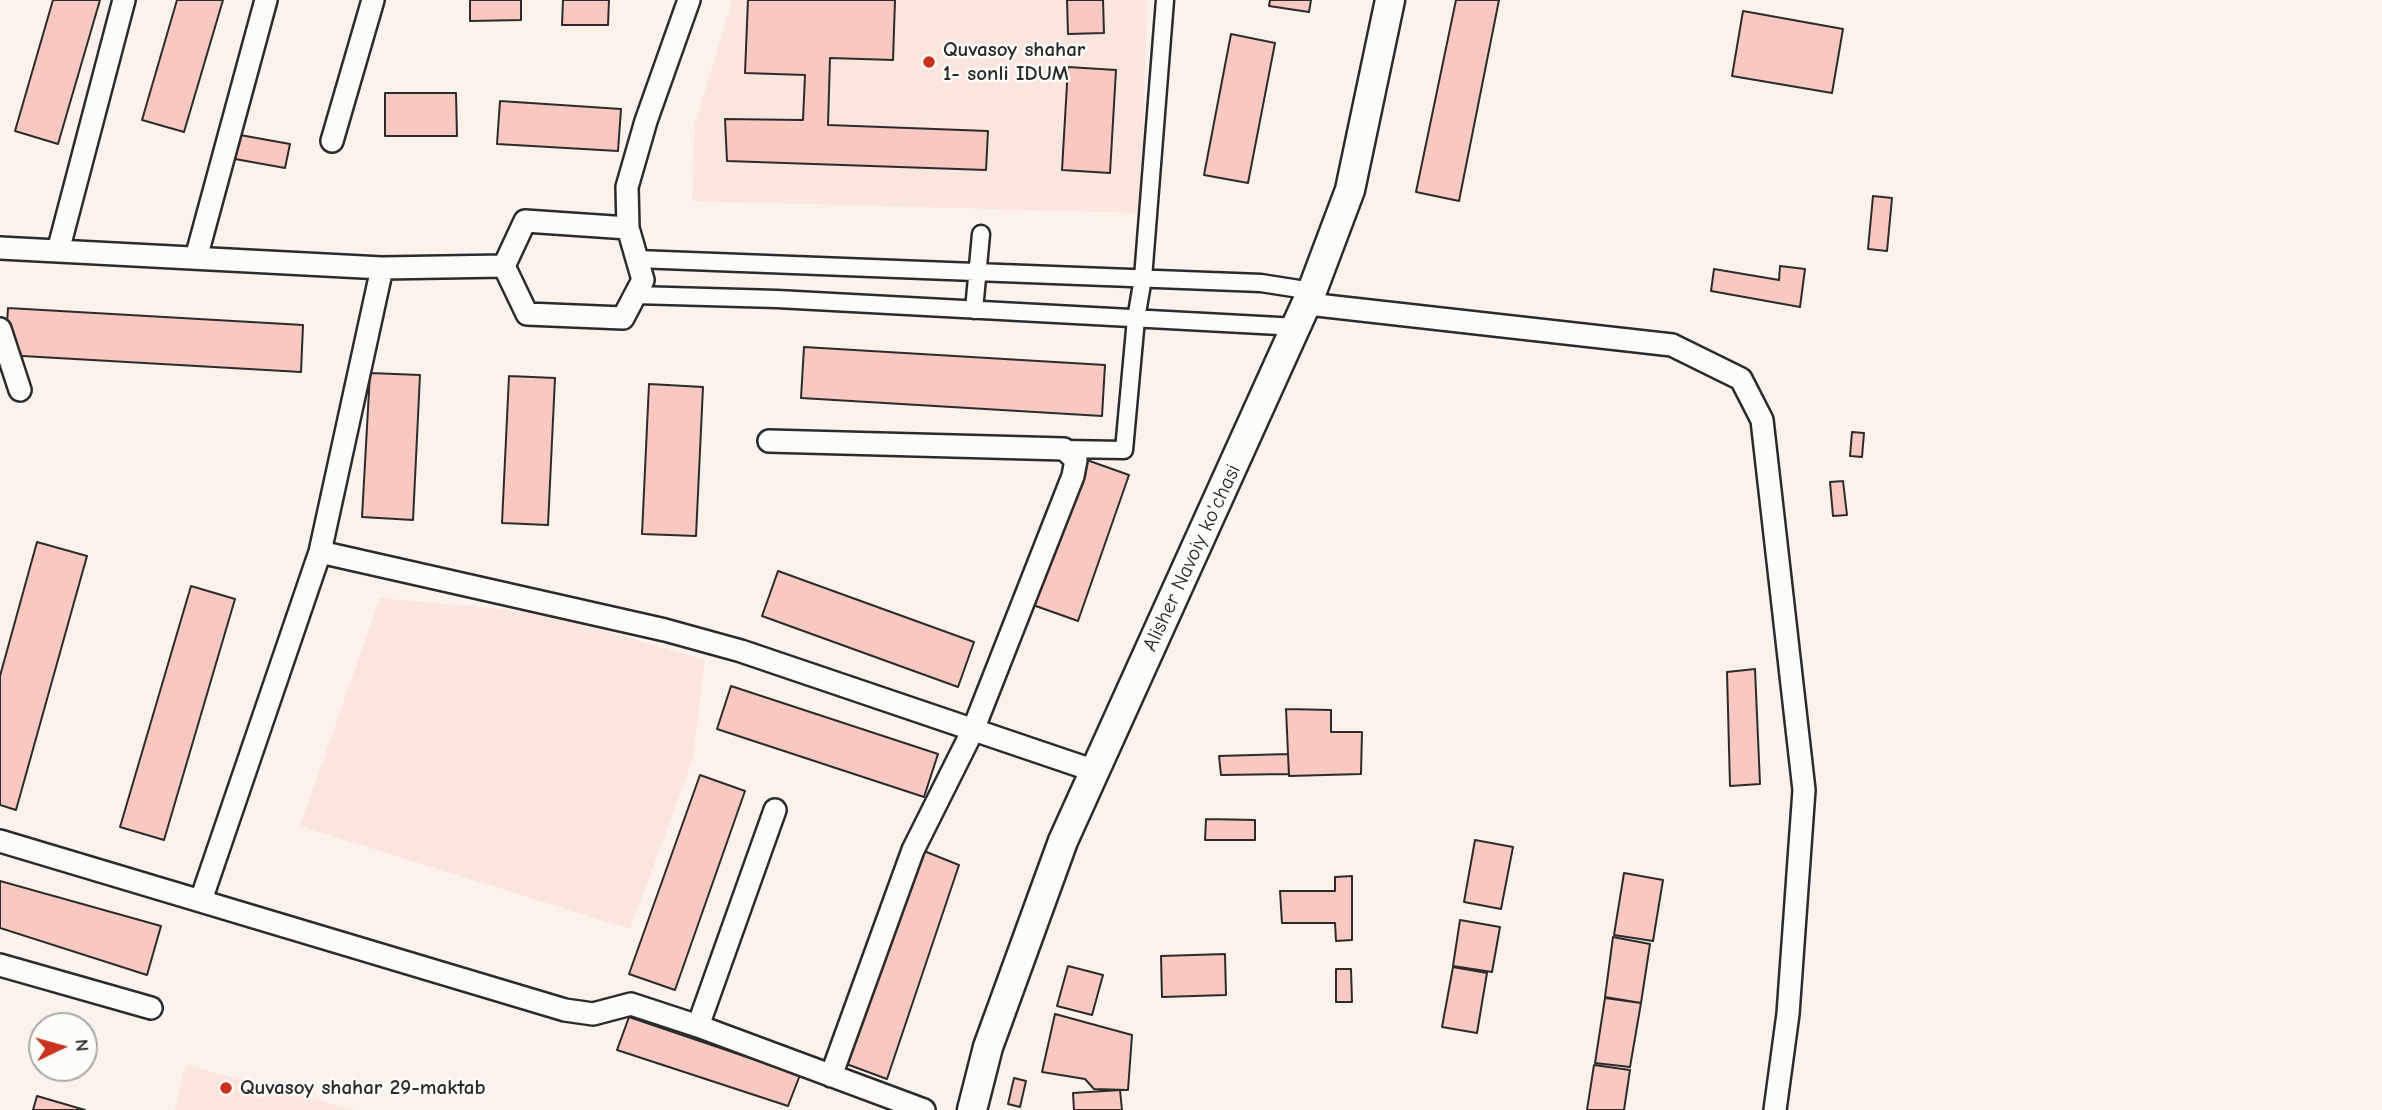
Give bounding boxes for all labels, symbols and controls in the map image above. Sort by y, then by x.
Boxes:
place label: Quvasoy shahar 1- sonli IDUM [943,37,1085,87]
marker: Quvasoy shahar 1- sonli IDUM [921,54,937,70]
street label: Alisher Navoiy ko'chasi [1138,461,1246,655]
north arrow [28,1012,98,1082]
text: N [70,1038,93,1052]
place label: Quvasoy shahar 29-maktab [240,1075,485,1101]
marker: Quvasoy shahar 29-maktab [218,1080,234,1096]

